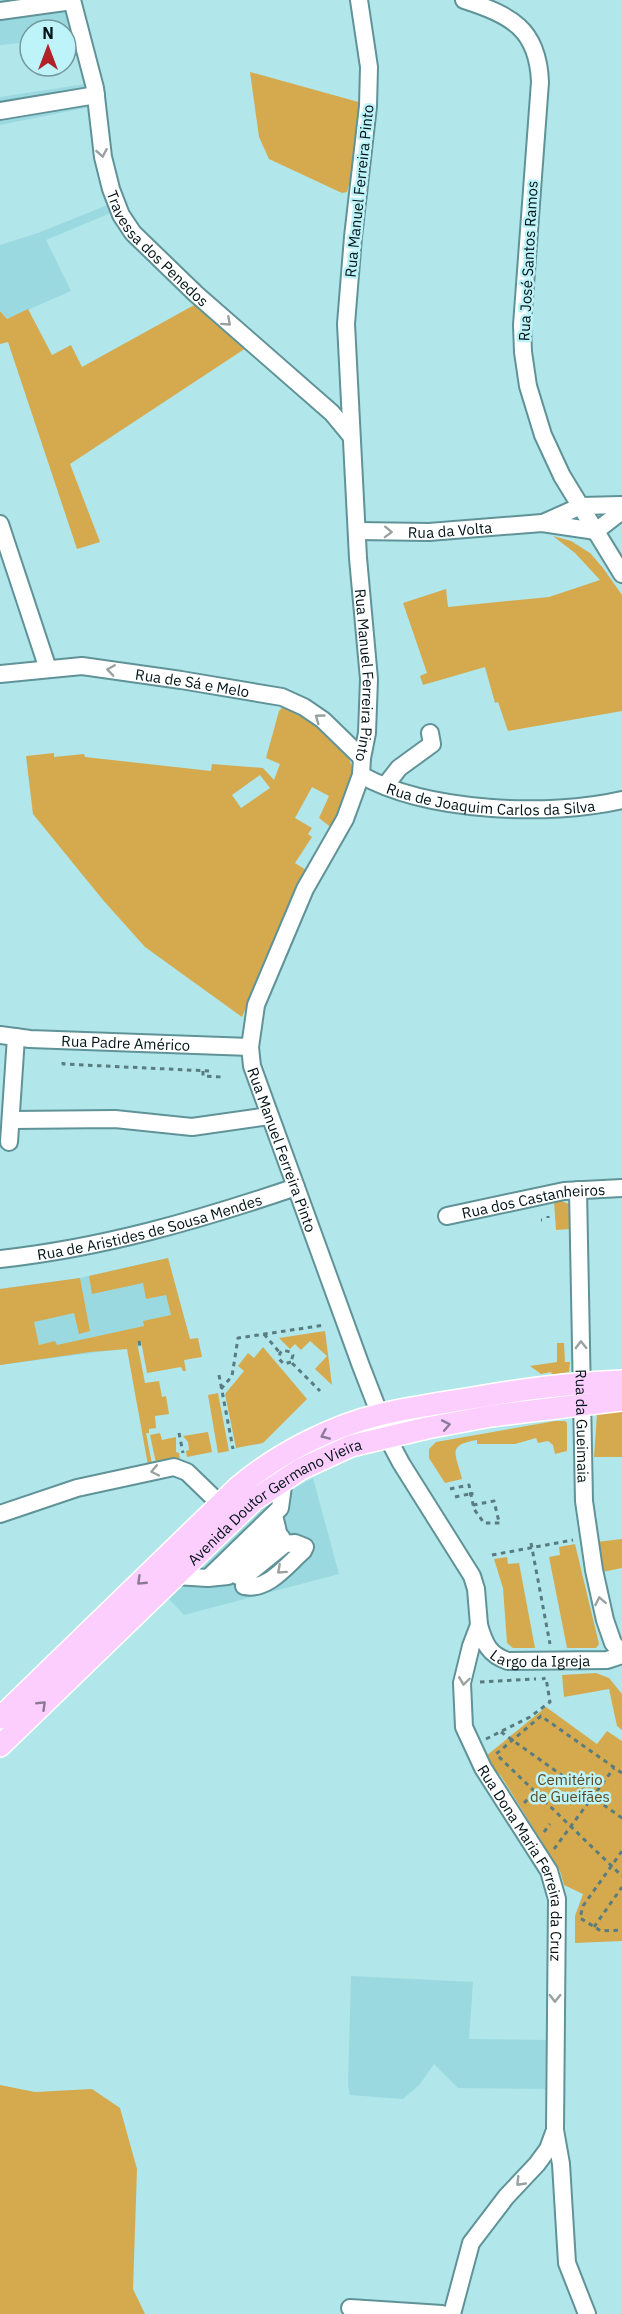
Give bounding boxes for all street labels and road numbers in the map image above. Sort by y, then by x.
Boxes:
street label: Rua Manuel Ferreira Pinto [340,104,378,278]
street label: Rua José Santos Ramos [514,180,542,342]
street label: Travessa dos Penedos [103,188,213,310]
street label: Rua da Volta [408,518,493,542]
street label: Rua Manuel Ferreira Pinto [351,588,378,764]
street label: Rua de Sá e Melo [134,664,251,701]
street label: Rua de Joaquim Carlos da Silva [384,778,596,819]
street label: Rua Padre Américo [61,1031,190,1054]
street label: Rua Manuel Ferreira Pinto [244,1064,321,1235]
street label: Rua dos Castanheiros [460,1179,606,1222]
street label: Rua de Aristides de Sousa Mendes [36,1190,264,1264]
street label: Rua da Gueimaia [572,1369,593,1483]
street label: Avenida Doutor Germano Vieira [183,1434,364,1569]
street label: Largo da Igreja [487,1645,590,1671]
street label: Rua Dona Maria Ferreira da Cruz [474,1761,566,1961]

